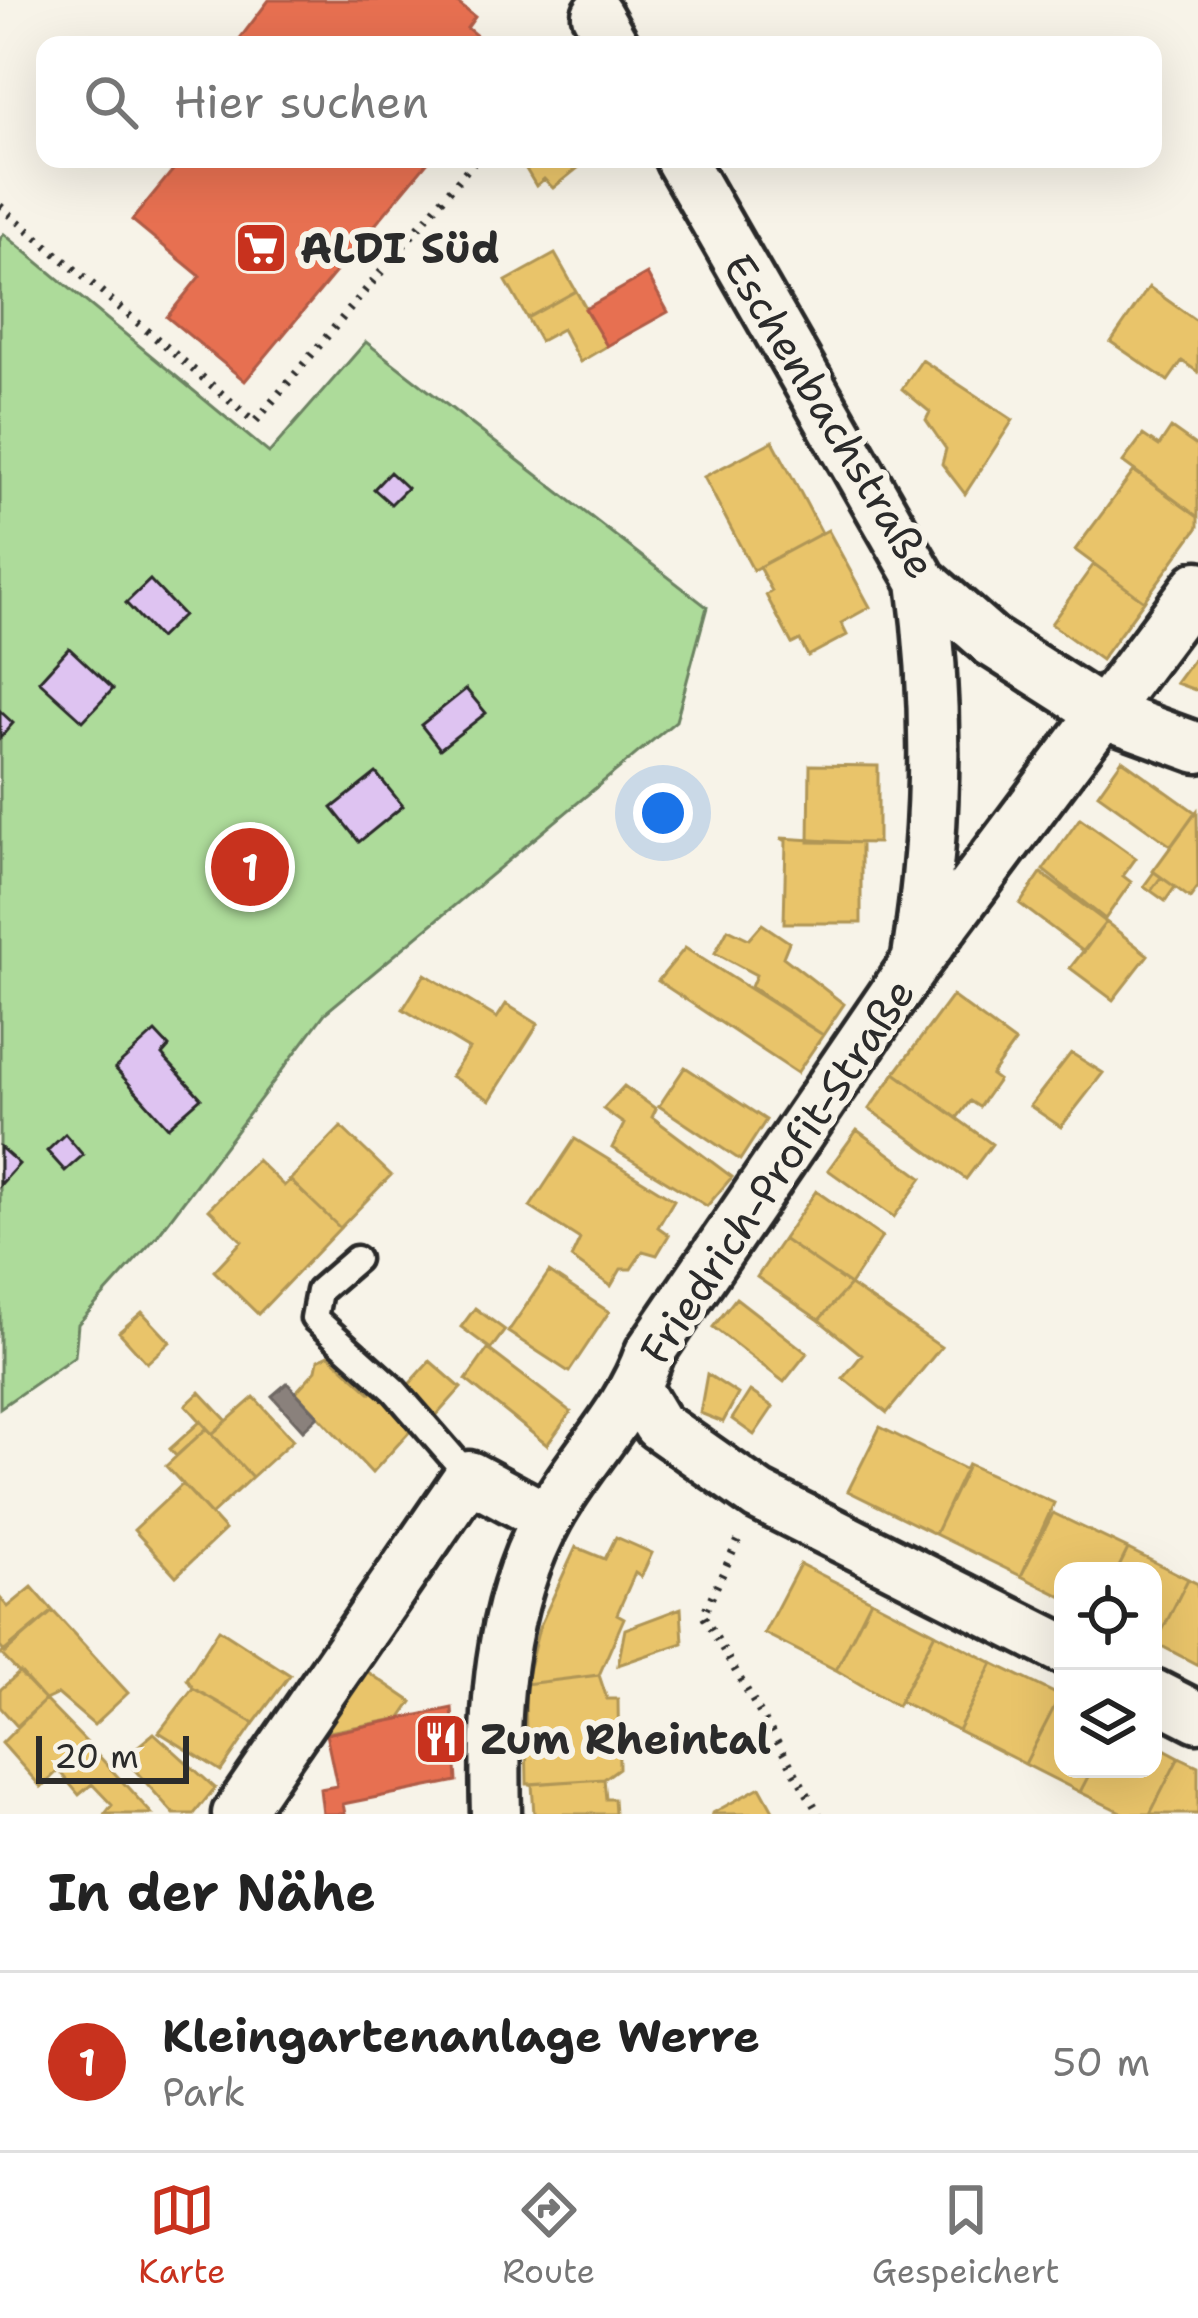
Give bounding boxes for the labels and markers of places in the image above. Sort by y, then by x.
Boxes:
supermarket icon: ALDI Süd [233,220,289,276]
place label: ALDI Süd [300,220,500,276]
pin: 1 [211,822,289,912]
restaurant icon: Zum Rheintal [413,1711,469,1767]
place label: Zum Rheintal [480,1711,771,1767]

